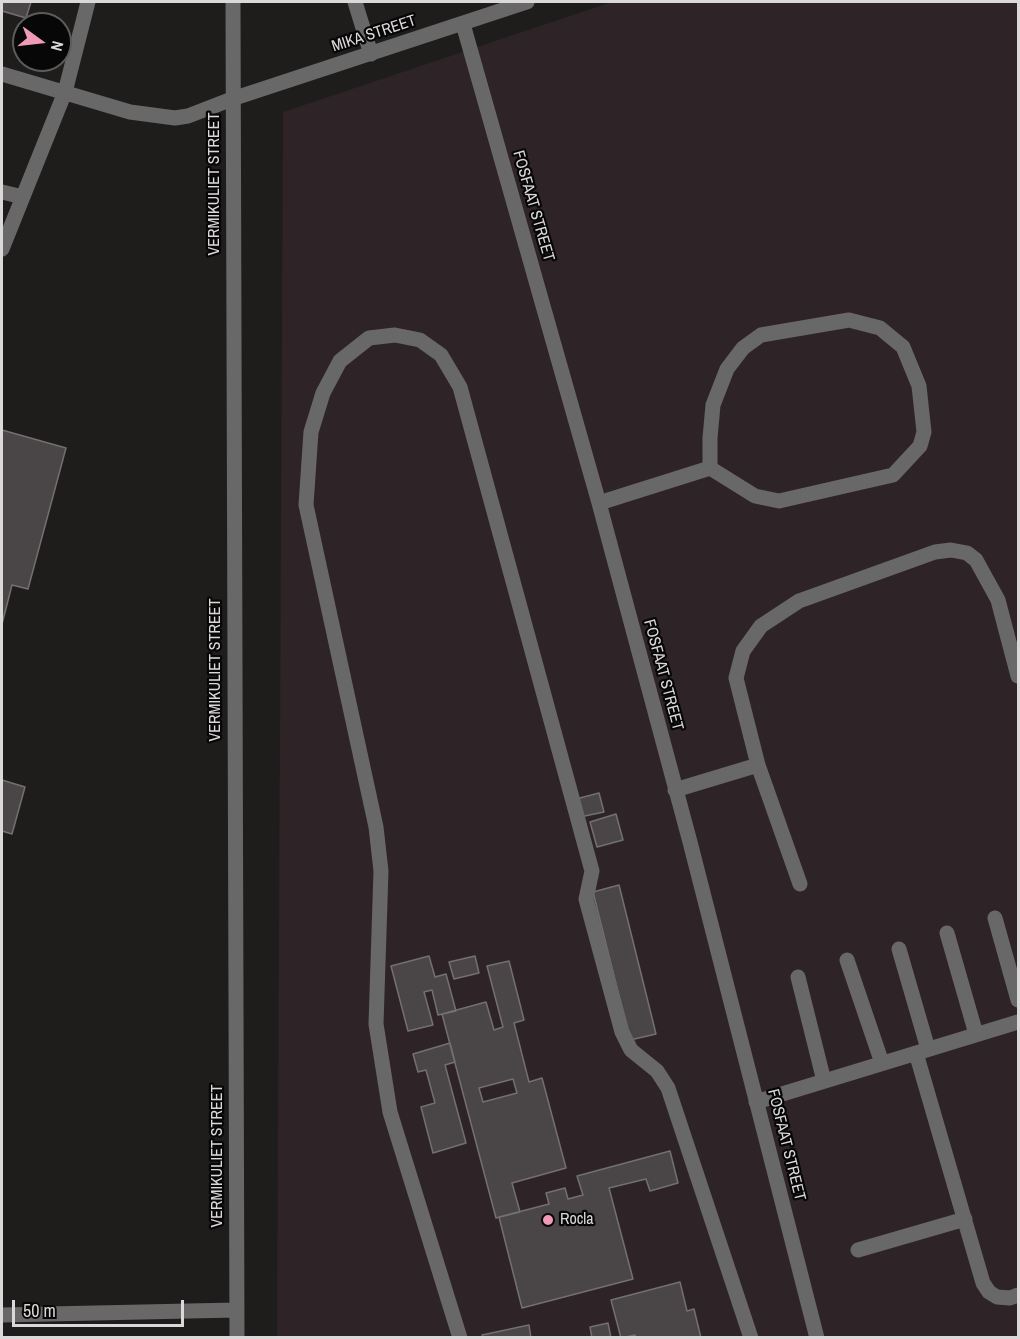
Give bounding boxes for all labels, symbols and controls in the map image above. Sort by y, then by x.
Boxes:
street label: MIKA STREET [329,11,419,57]
north arrow [12,12,72,72]
text: N [46,39,69,54]
street label: VERMIKULIET STREET [205,113,225,255]
street label: FOSFAAT STREET [508,148,558,264]
street label: VERMIKULIET STREET [206,599,226,741]
street label: FOSFAAT STREET [639,617,687,733]
street label: VERMIKULIET STREET [208,1085,228,1227]
street label: FOSFAAT STREET [763,1087,809,1203]
place label: Rocla [560,1210,594,1230]
marker: Rocla [541,1213,555,1227]
scale bar [15,1288,188,1326]
text: 50 m [23,1298,56,1323]

